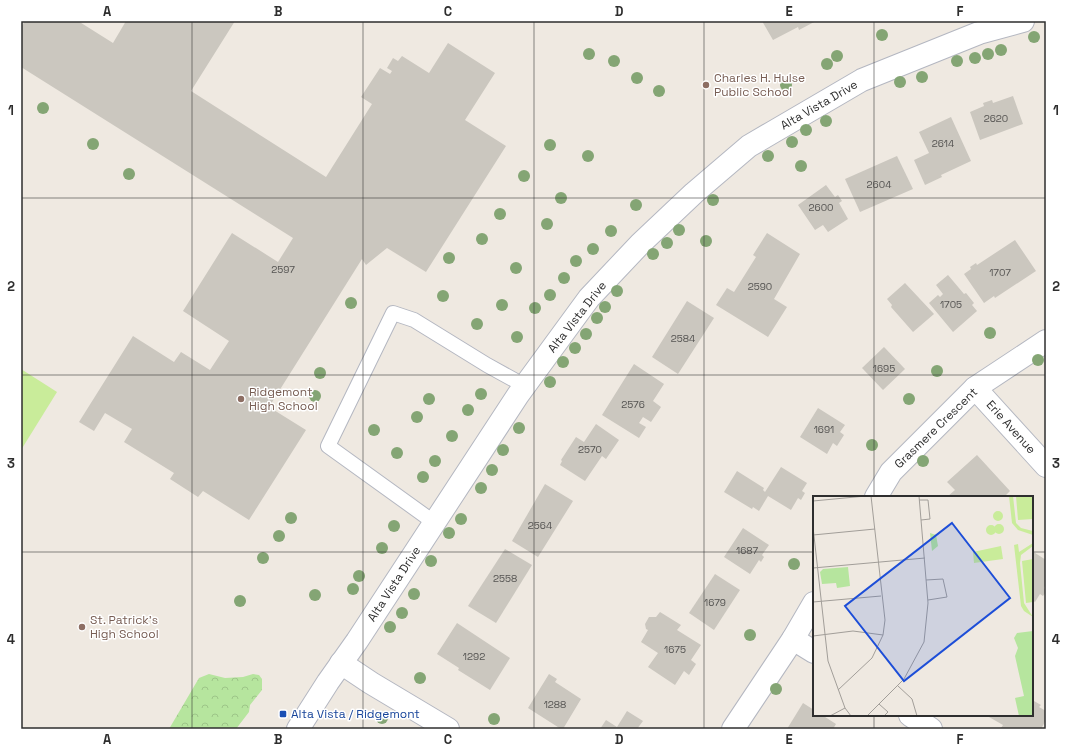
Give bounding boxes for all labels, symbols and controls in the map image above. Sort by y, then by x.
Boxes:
text: A [103,3,112,20]
text: B [274,3,283,20]
text: C [444,3,452,20]
text: D [615,3,624,20]
text: E [785,3,793,20]
text: F [957,3,964,20]
place label: Charles H. Hulse Public School [714,70,805,100]
street label: Alta Vista Drive [778,76,860,134]
marker: Charles H. Hulse Public School [701,80,711,90]
text: 1 [8,102,14,119]
text: 1 [1053,102,1059,119]
house number: 2620 [984,112,1008,125]
house number: 2614 [932,137,954,150]
house number: 2604 [867,178,891,191]
house number: 2600 [809,201,833,214]
house number: 2597 [271,263,295,276]
house number: 1707 [989,266,1011,279]
text: 2 [7,278,15,295]
street label: Alta Vista Drive [544,278,610,356]
text: 2 [1052,278,1060,295]
house number: 2590 [748,280,772,293]
house number: 1705 [940,298,962,311]
house number: 2584 [671,332,695,345]
house number: 1695 [873,362,895,375]
place label: Ridgemont High School [249,384,318,414]
street label: Grasmere Crescent [891,384,981,472]
marker: Ridgemont High School [236,394,246,404]
street label: Erie Avenue [983,397,1039,457]
house number: 2576 [621,398,645,411]
house number: 1691 [814,423,834,436]
house number: 2570 [578,443,602,456]
text: 3 [7,455,15,472]
text: 3 [1052,455,1060,472]
inset map [813,496,1033,716]
house number: 2564 [528,519,552,532]
street label: Alta Vista Drive [364,543,424,625]
house number: 1687 [736,544,758,557]
house number: 2558 [493,572,517,585]
house number: 1679 [704,596,726,609]
place label: St. Patrick's High School [90,612,159,642]
marker: St. Patrick's High School [77,622,87,632]
text: 4 [7,631,15,648]
text: 4 [1052,631,1060,648]
house number: 1675 [664,643,686,656]
house number: 1292 [463,650,485,663]
house number: 1288 [544,698,566,711]
place label: Alta Vista / Ridgemont [291,706,420,722]
marker: Alta Vista / Ridgemont [278,709,288,719]
text: A [103,731,112,748]
text: B [274,731,283,748]
text: C [444,731,452,748]
text: D [615,731,624,748]
text: E [785,731,793,748]
text: F [957,731,964,748]

